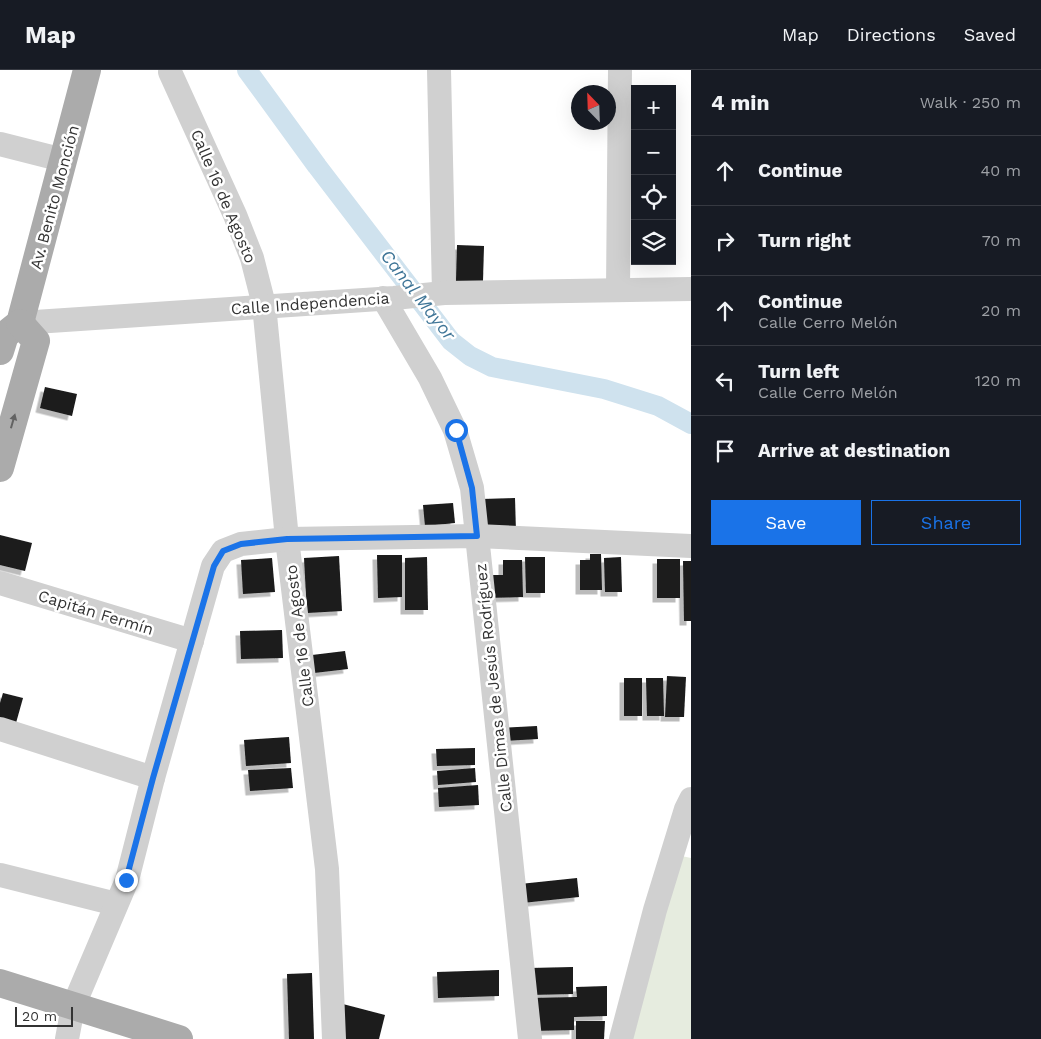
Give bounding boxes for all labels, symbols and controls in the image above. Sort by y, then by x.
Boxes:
text: Map [25,21,76,49]
text: Map [782,24,819,45]
text: Directions [847,24,936,45]
text: Saved [964,24,1016,45]
north arrow [571,85,616,130]
map controls [631,85,676,265]
button: + [631,85,676,130]
text: 4 min [711,90,769,115]
text: Walk · 250 m [920,93,1021,112]
street label: Av. Benito Monción [26,123,83,271]
street label: Calle 16 de Agosto [187,127,260,266]
button: − [631,130,676,175]
icon: ahead [711,157,739,185]
text: Continue [758,159,842,182]
text: 40 m [981,161,1021,180]
button: locate [631,175,676,220]
button: layers [631,220,676,265]
icon: right [711,227,739,255]
text: Turn right [758,229,851,252]
text: 70 m [982,231,1021,250]
water label: Canal Mayor [377,245,461,345]
street label: Calle Independencia [230,288,390,319]
text: Continue [758,290,842,313]
icon: ahead [711,297,739,325]
text: 20 m [981,301,1021,320]
text: Calle Cerro Melón [758,313,898,332]
text: Turn left [758,360,839,383]
icon: left [711,367,739,395]
text: 120 m [975,371,1021,390]
text: Calle Cerro Melón [758,383,898,402]
one-way arrow [10,414,18,429]
route start [445,419,468,442]
icon: arrive [711,437,739,465]
text: Arrive at destination [758,439,950,462]
button: Save [711,500,861,545]
button: Share [871,500,1021,545]
street label: Calle Dimas de Jesús Rodríguez [471,563,516,813]
street label: Calle 16 de Agosto [281,564,318,708]
street label: Capitán Fermín [36,586,156,639]
route end [115,869,138,892]
scale bar [15,1004,72,1027]
text: 20 m [22,1008,57,1024]

